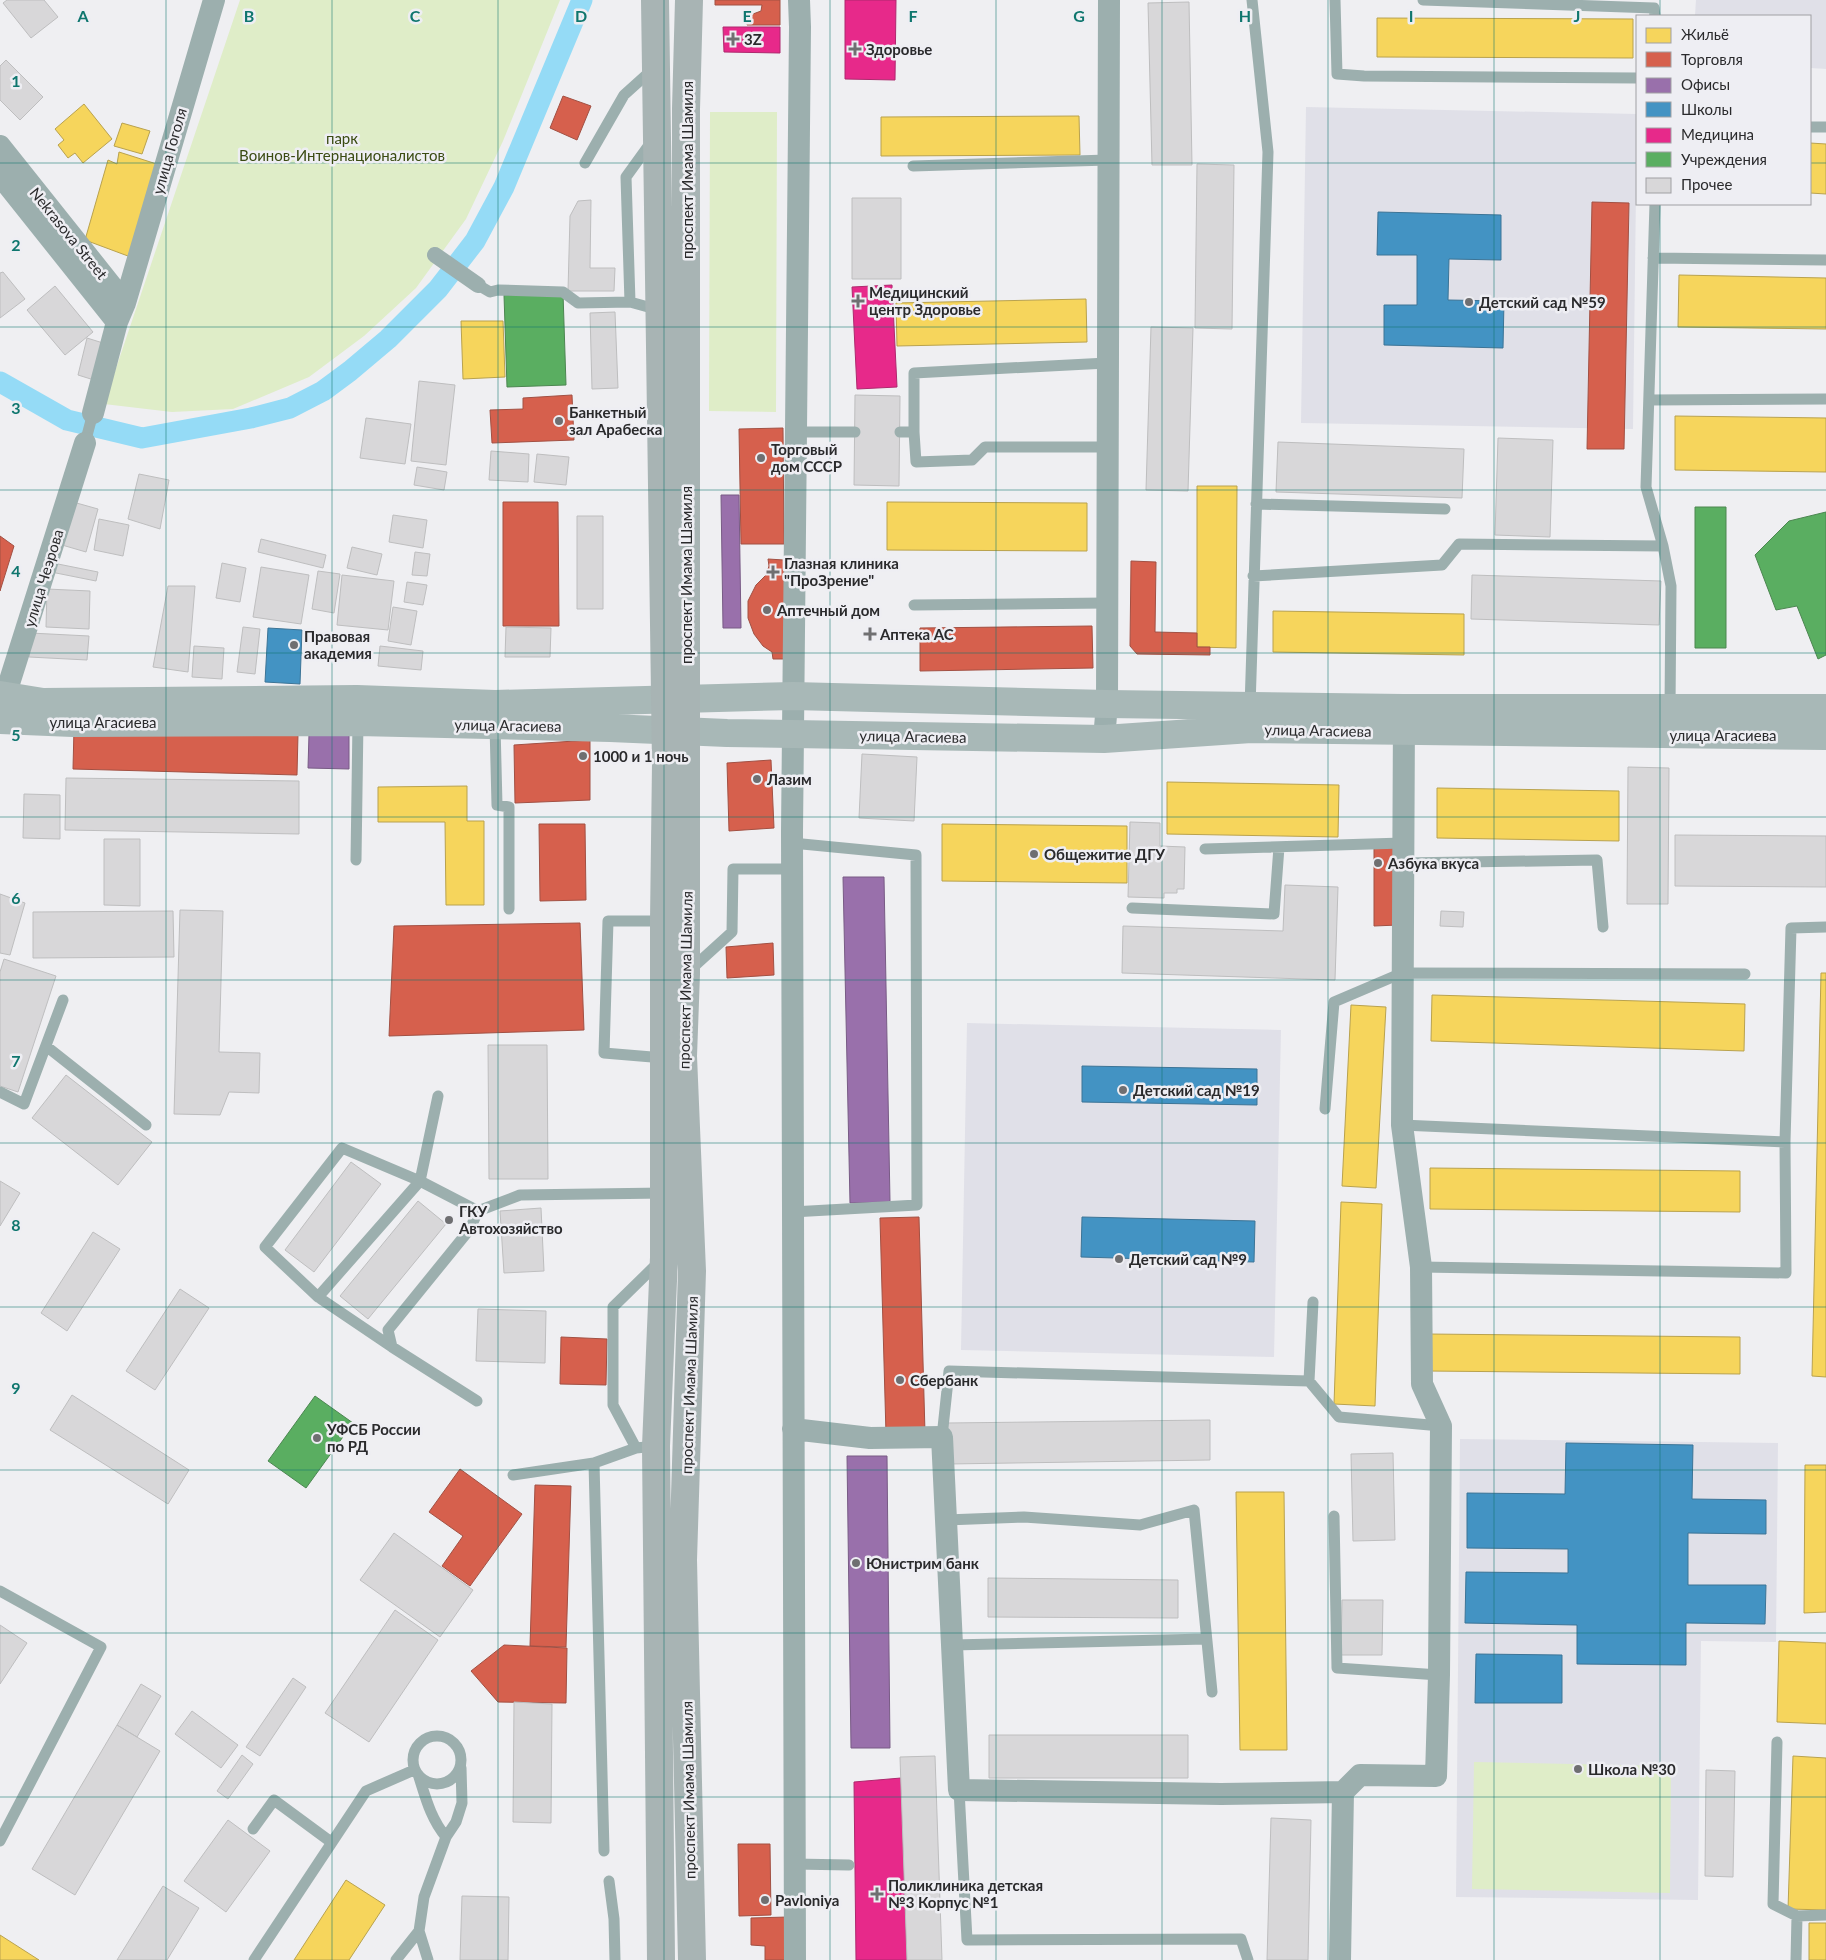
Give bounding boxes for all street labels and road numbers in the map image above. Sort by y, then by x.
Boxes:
street label: проспект Имама Шамиля [678,81,696,259]
street label: улица Гоголя [148,106,190,196]
street label: Nekrasova Street [27,184,112,283]
street label: проспект Имама Шамиля [677,486,695,664]
street label: улица Чеэрова [20,527,66,629]
street label: улица Агасиева [49,713,157,731]
street label: улица Агасиева [454,715,562,735]
street label: улица Агасиева [1264,720,1372,740]
street label: улица Агасиева [859,726,967,746]
street label: улица Агасиева [1669,726,1777,744]
street label: проспект Имама Шамиля [674,891,696,1069]
street label: проспект Имама Шамиля [677,1296,701,1474]
street label: проспект Имама Шамиля [677,1701,699,1879]

